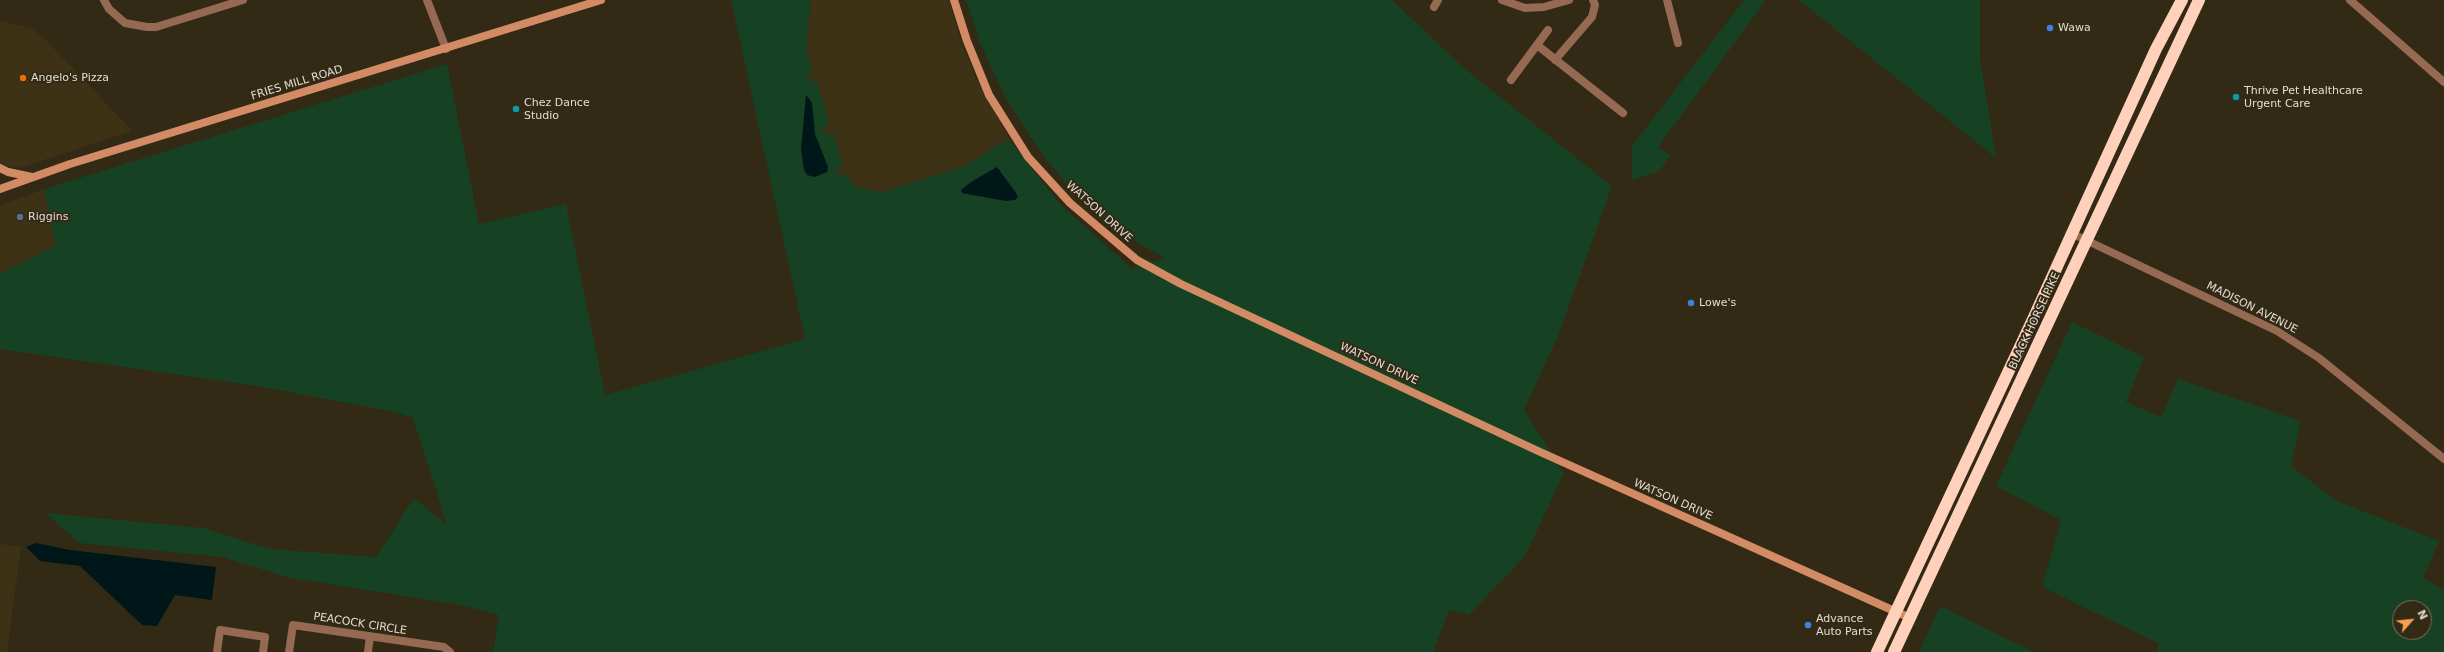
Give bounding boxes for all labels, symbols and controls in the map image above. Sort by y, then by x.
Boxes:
place label: Wawa [2058,21,2091,35]
marker: Wawa [2045,23,2055,33]
street label: FRIES MILL ROAD [250,63,344,103]
place label: Angelo's Pizza [31,71,109,85]
marker: Angelo's Pizza [18,73,28,83]
place label: Thrive Pet Healthcare Urgent Care [2244,84,2363,110]
marker: Thrive Pet Healthcare Urgent Care [2231,92,2241,102]
place label: Chez Dance Studio [524,96,590,122]
marker: Chez Dance Studio [511,104,521,114]
street label: WATSON DRIVE [1063,179,1135,245]
place label: Riggins [28,210,68,224]
marker: Riggins [15,212,25,222]
street label: BLACK HORSE PIKE [2007,270,2063,372]
street label: MADISON AVENUE [2204,279,2300,337]
place label: Lowe's [1699,296,1736,310]
marker: Lowe's [1686,298,1696,308]
street label: WATSON DRIVE [1338,340,1420,388]
street label: WATSON DRIVE [1632,477,1714,523]
north arrow [2392,600,2432,640]
text: N [2414,608,2430,622]
street label: PEACOCK CIRCLE [312,610,408,638]
place label: Advance Auto Parts [1816,612,1872,638]
marker: Advance Auto Parts [1803,620,1813,630]

